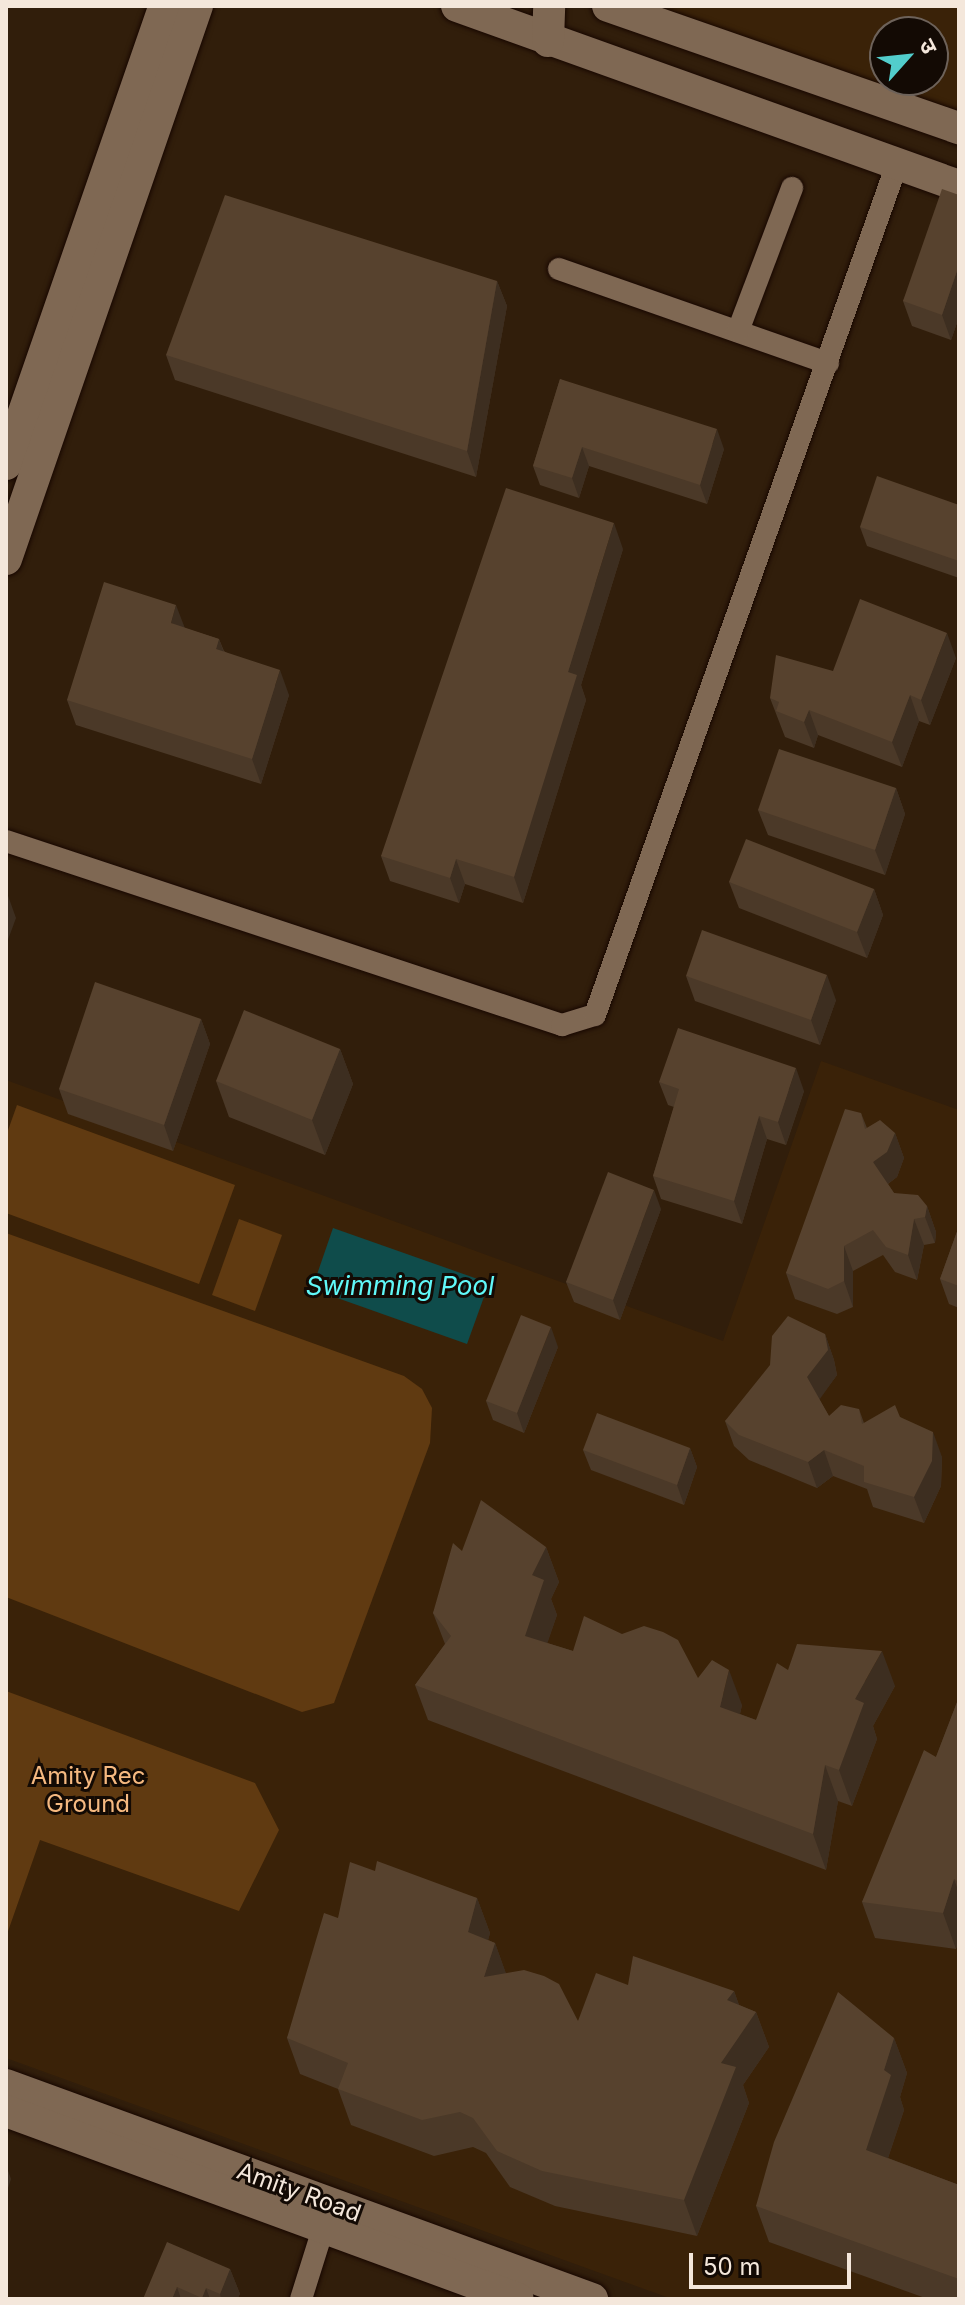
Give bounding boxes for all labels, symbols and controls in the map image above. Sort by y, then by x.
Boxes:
north arrow [869,16,949,96]
text: उ [914,34,943,58]
water label: Swimming Pool [306,1270,494,1302]
park label: Amity Rec Ground [31,1762,145,1818]
street label: Amity Road [233,2156,365,2228]
scale bar [693,2237,855,2287]
text: 50 m [703,2252,761,2281]

